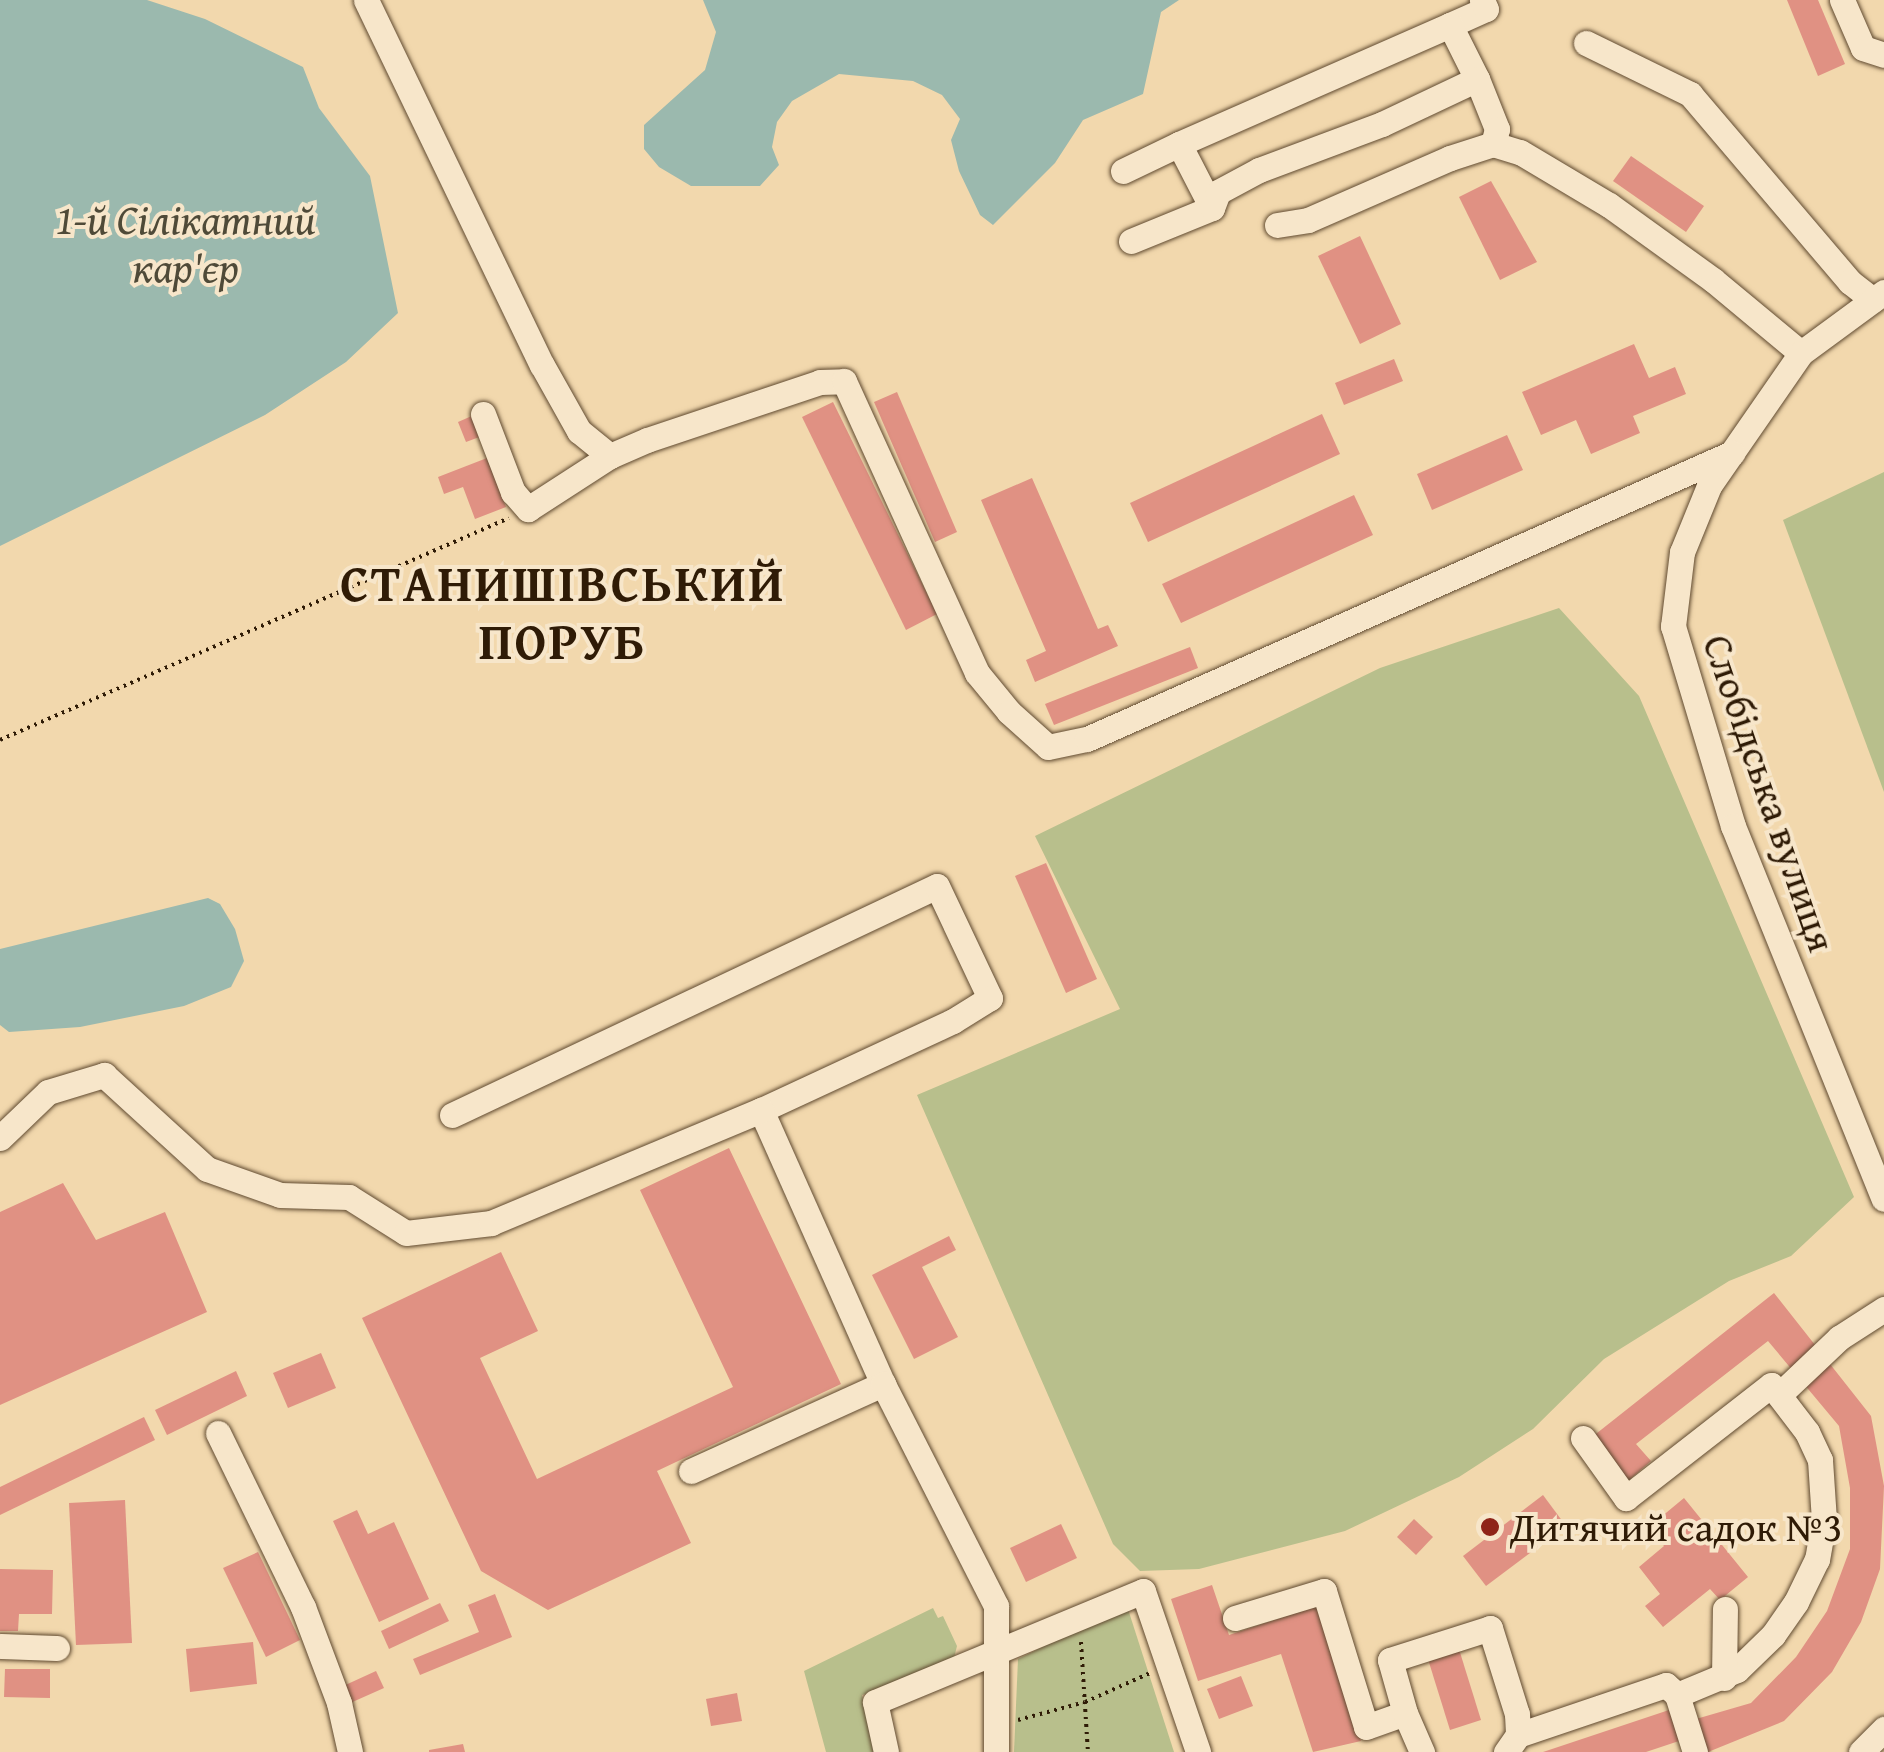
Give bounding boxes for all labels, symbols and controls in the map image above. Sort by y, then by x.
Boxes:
water label: 1-й Сілікатний кар'єр [56,194,316,292]
district label: СТАНИШІВСЬКИЙ ПОРУБ [340,552,786,670]
street label: Слобідська вулиця [1693,628,1847,958]
place label: Дитячий садок №3 [1510,1503,1842,1551]
marker: Дитячий садок №3 [1479,1516,1501,1538]

